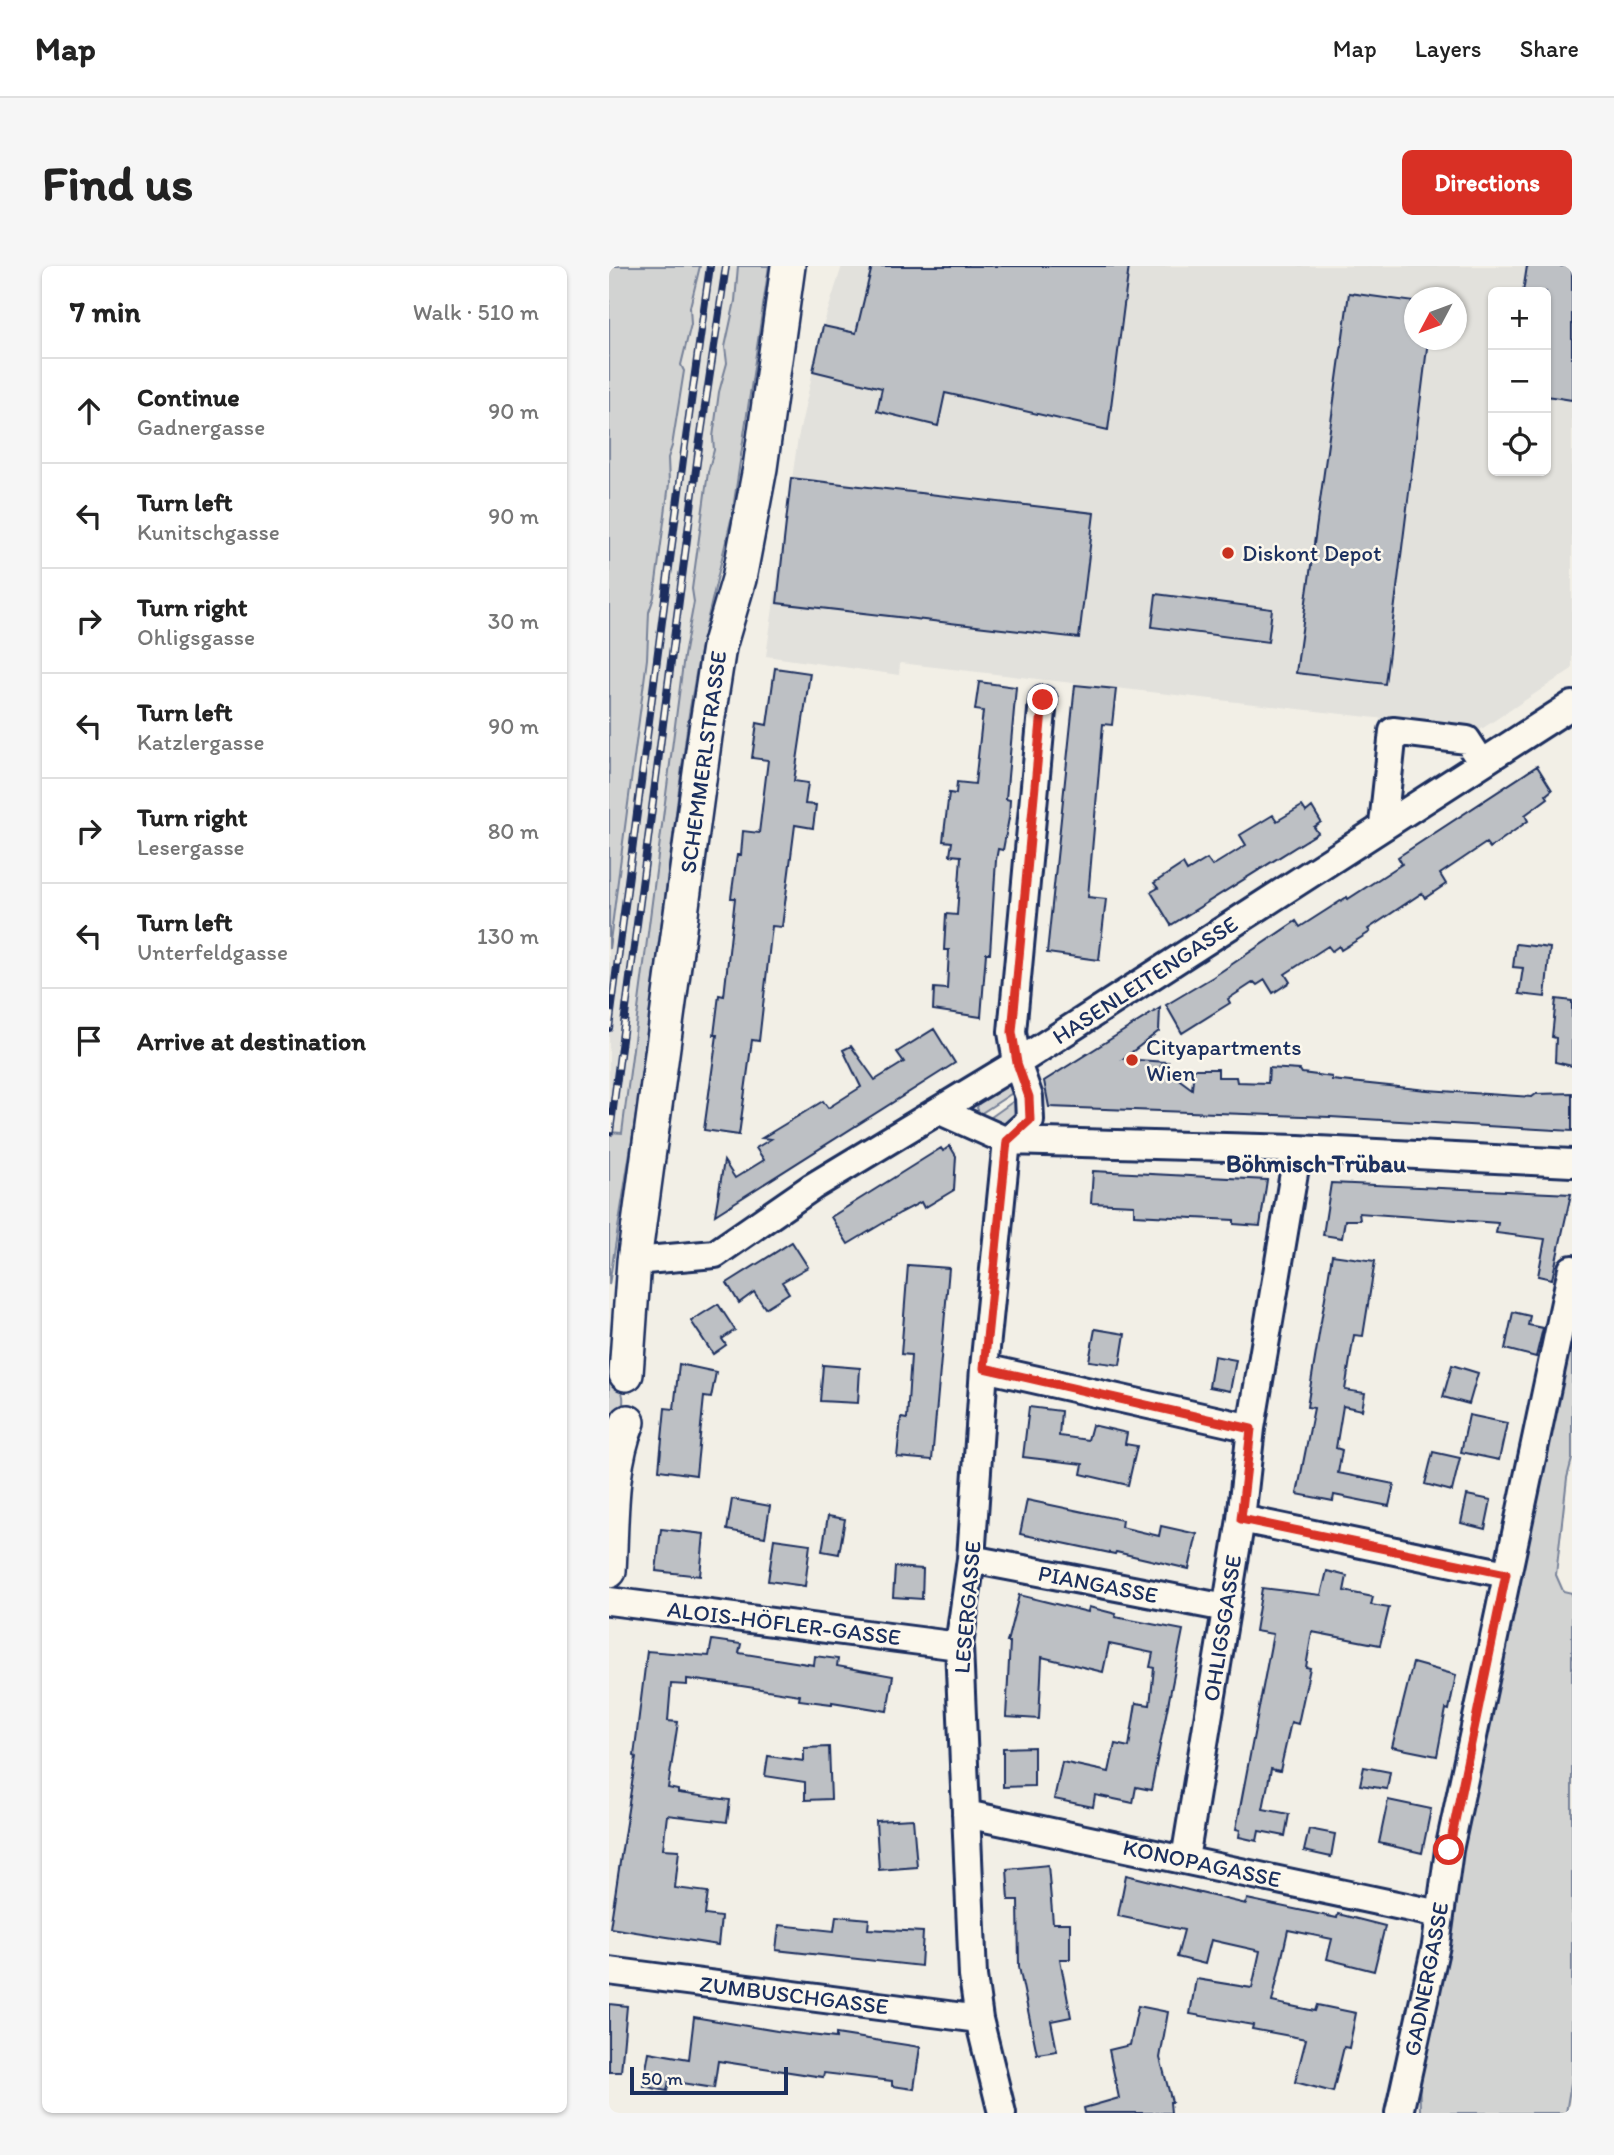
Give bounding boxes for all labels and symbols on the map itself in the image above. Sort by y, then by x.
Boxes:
north arrow [1404,287,1467,350]
place label: Diskont Depot [1242,539,1382,567]
marker: Diskont Depot [1220,545,1236,561]
street label: SCHEMMERLSTRASSE [674,649,732,875]
route end [1027,684,1058,715]
street label: HASENLEITENGASSE [1047,910,1243,1050]
place label: Cityapartments Wien [1146,1033,1302,1087]
marker: Cityapartments Wien [1124,1052,1140,1068]
district label: Böhmisch Trübau [1226,1149,1407,1178]
street label: LESERGASSE [947,1539,987,1675]
street label: OHLIGSGASSE [1197,1553,1247,1703]
street label: PIANGASSE [1036,1559,1160,1609]
street label: ALOIS-HÖFLER-GASSE [666,1595,903,1651]
street label: KONOPAGASSE [1121,1833,1284,1893]
route start [1433,1834,1464,1865]
street label: GADNERGASSE [1397,1900,1455,2058]
street label: ZUMBUSCHGASSE [698,1970,890,2020]
scale bar [630,2064,787,2096]

